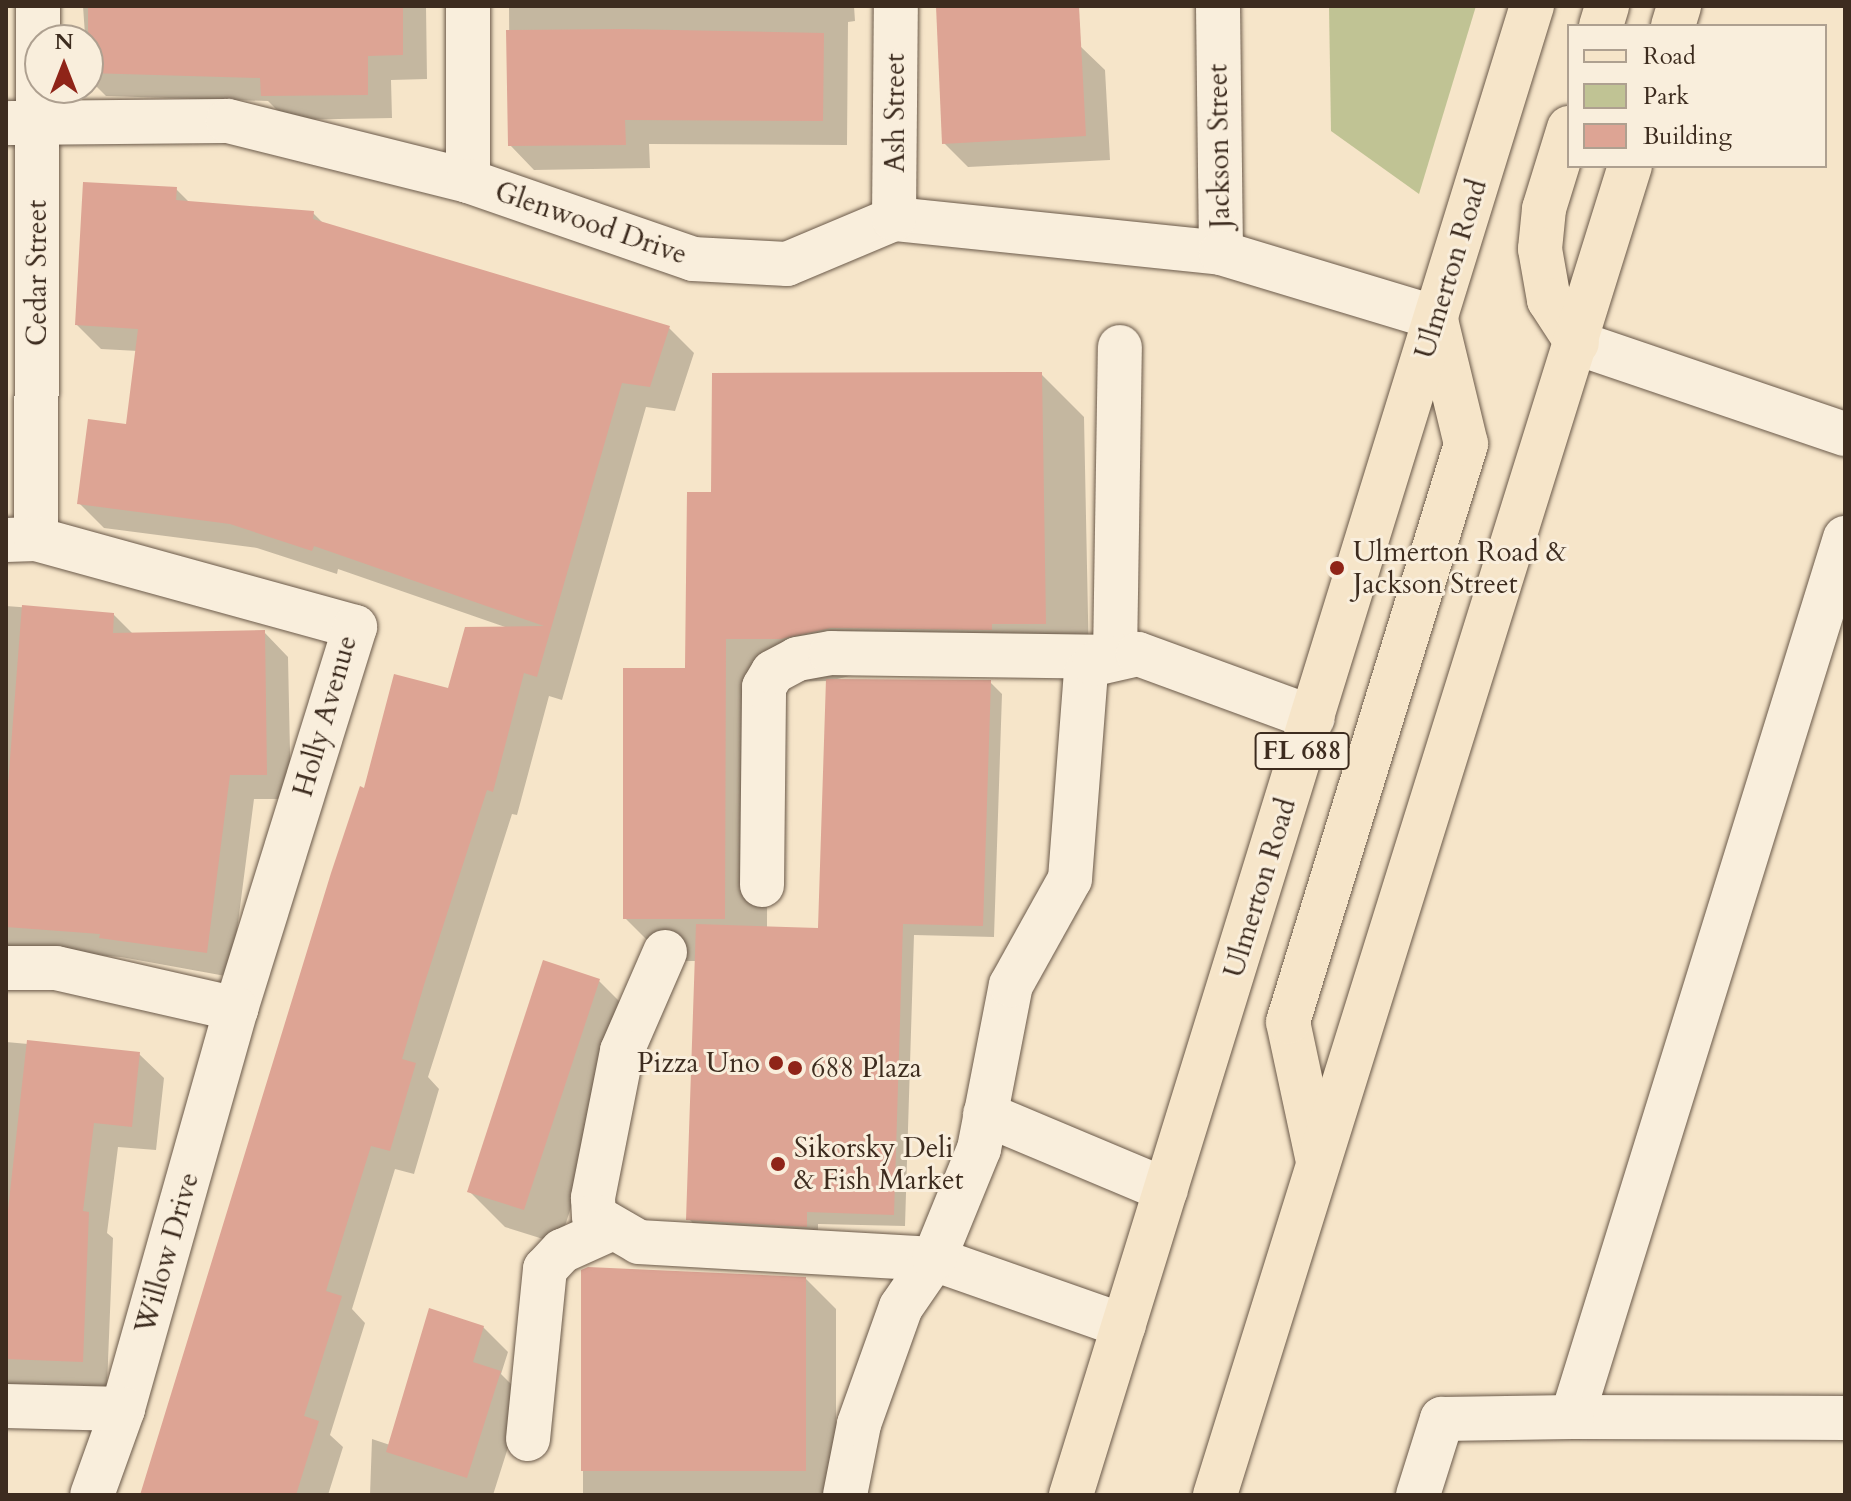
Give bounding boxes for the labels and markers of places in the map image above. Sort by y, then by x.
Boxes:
place label: Ulmerton Road & Jackson Street [1353,535,1567,601]
marker: Ulmerton Road & Jackson Street [1328,559,1346,577]
place label: Pizza Uno [637,1046,760,1080]
place label: 688 Plaza [811,1051,922,1085]
marker: Pizza Uno [767,1054,785,1072]
marker: 688 Plaza [786,1059,804,1077]
place label: Sikorsky Deli & Fish Market [794,1131,964,1197]
marker: Sikorsky Deli & Fish Market [769,1155,787,1173]

